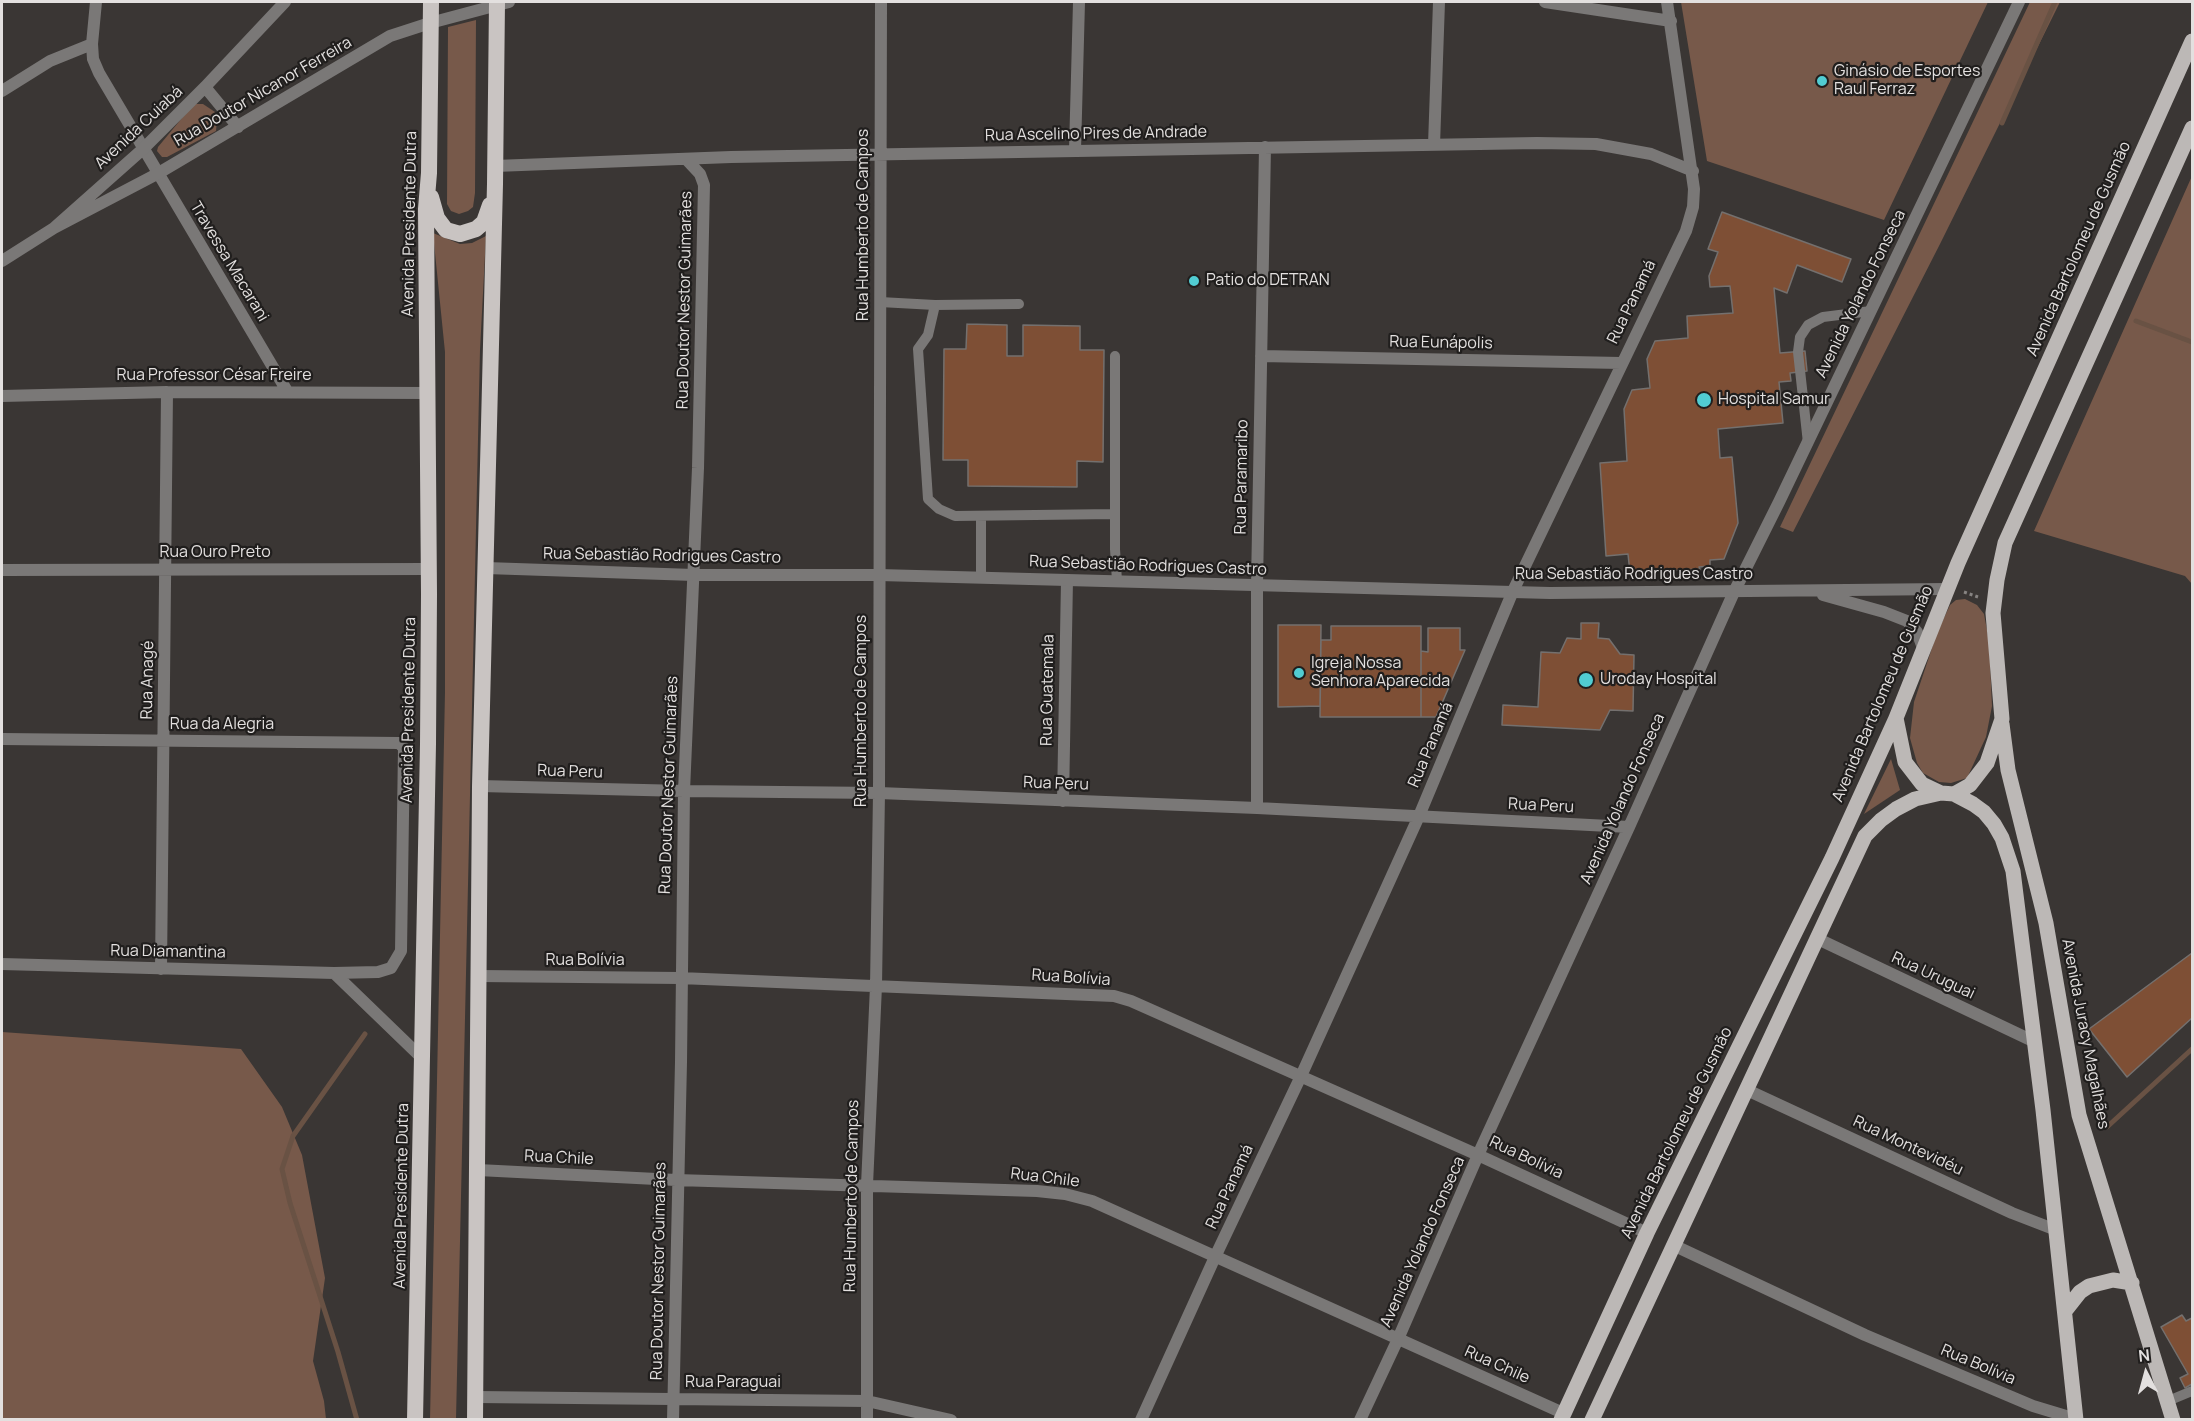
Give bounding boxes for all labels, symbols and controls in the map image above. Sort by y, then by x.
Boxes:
street label: Rua Doutor Nicanor Ferreira [171,33,355,151]
place label: Ginásio de Esportes Raul Ferraz [1834,62,1980,100]
marker: Ginásio de Esportes Raul Ferraz [1815,74,1829,88]
street label: Avenida Cuiabá [91,82,187,174]
street label: Rua Ascelino Pires de Andrade [985,122,1207,146]
street label: Rua Humberto de Campos [854,129,874,321]
street label: Avenida Presidente Dutra [399,131,421,317]
street label: Avenida Bartolomeu de Gusmão [2023,139,2135,359]
street label: Rua Doutor Nestor Guimarães [673,191,697,409]
street label: Travessa Macarani [186,199,272,325]
street label: Avenida Yolando Fonseca [1812,207,1910,381]
street label: Rua Panamá [1603,257,1661,347]
place label: Patio do DETRAN [1206,271,1330,291]
marker: Patio do DETRAN [1187,274,1201,288]
street label: Rua Eunápolis [1389,332,1493,354]
street label: Rua Professor César Freire [116,366,312,386]
place label: Hospital Samur [1718,390,1830,410]
marker: Hospital Samur [1695,391,1713,409]
street label: Rua Paramaribo [1231,419,1253,535]
street label: Rua Ouro Preto [159,543,271,563]
street label: Rua Sebastião Rodrigues Castro [543,544,781,568]
street label: Rua Sebastião Rodrigues Castro [1029,552,1267,580]
street label: Rua Sebastião Rodrigues Castro [1515,565,1753,585]
street label: Avenida Bartolomeu de Gusmão [1829,583,1937,805]
street label: Rua Humberto de Campos [852,615,872,807]
street label: Avenida Presidente Dutra [398,617,420,803]
street label: Rua Guatemala [1037,634,1059,746]
street label: Rua Anagé [138,640,158,720]
place label: Igreja Nossa Senhora Aparecida [1311,654,1450,692]
marker: Igreja Nossa Senhora Aparecida [1292,666,1306,680]
place label: Uroday Hospital [1600,670,1717,690]
marker: Uroday Hospital [1577,671,1595,689]
street label: Rua Doutor Nestor Guimarães [656,676,682,894]
street label: Rua Panamá [1404,700,1458,790]
street label: Avenida Yolando Fonseca [1577,711,1669,887]
street label: Rua da Alegria [170,715,274,735]
street label: Rua Peru [537,761,603,783]
street label: Rua Peru [1023,773,1089,795]
street label: Rua Peru [1508,795,1574,817]
street label: Avenida Juracy Magalhães [2057,937,2113,1131]
street label: Rua Diamantina [110,941,226,963]
street label: Rua Uruguai [1888,948,1978,1004]
street label: Rua Bolívia [545,951,625,971]
street label: Rua Bolívia [1031,966,1111,990]
street label: Avenida Bartolomeu de Gusmão [1617,1024,1737,1242]
street label: Rua Humberto de Campos [841,1100,863,1292]
street label: Avenida Presidente Dutra [391,1103,413,1289]
street label: Rua Montevidéu [1850,1112,1966,1180]
street label: Rua Bolívia [1486,1133,1566,1183]
street label: Rua Panamá [1202,1142,1258,1232]
street label: Rua Chile [524,1147,594,1169]
street label: Avenida Yolando Fonseca [1377,1154,1469,1330]
street label: Rua Doutor Nestor Guimarães [647,1162,671,1380]
street label: Rua Chile [1009,1164,1081,1192]
street label: Rua Bolívia [1938,1341,2018,1389]
street label: Rua Chile [1461,1342,1533,1388]
north arrow [2116,1343,2176,1403]
text: N [2137,1344,2151,1367]
street label: Rua Paraguai [685,1373,781,1393]

